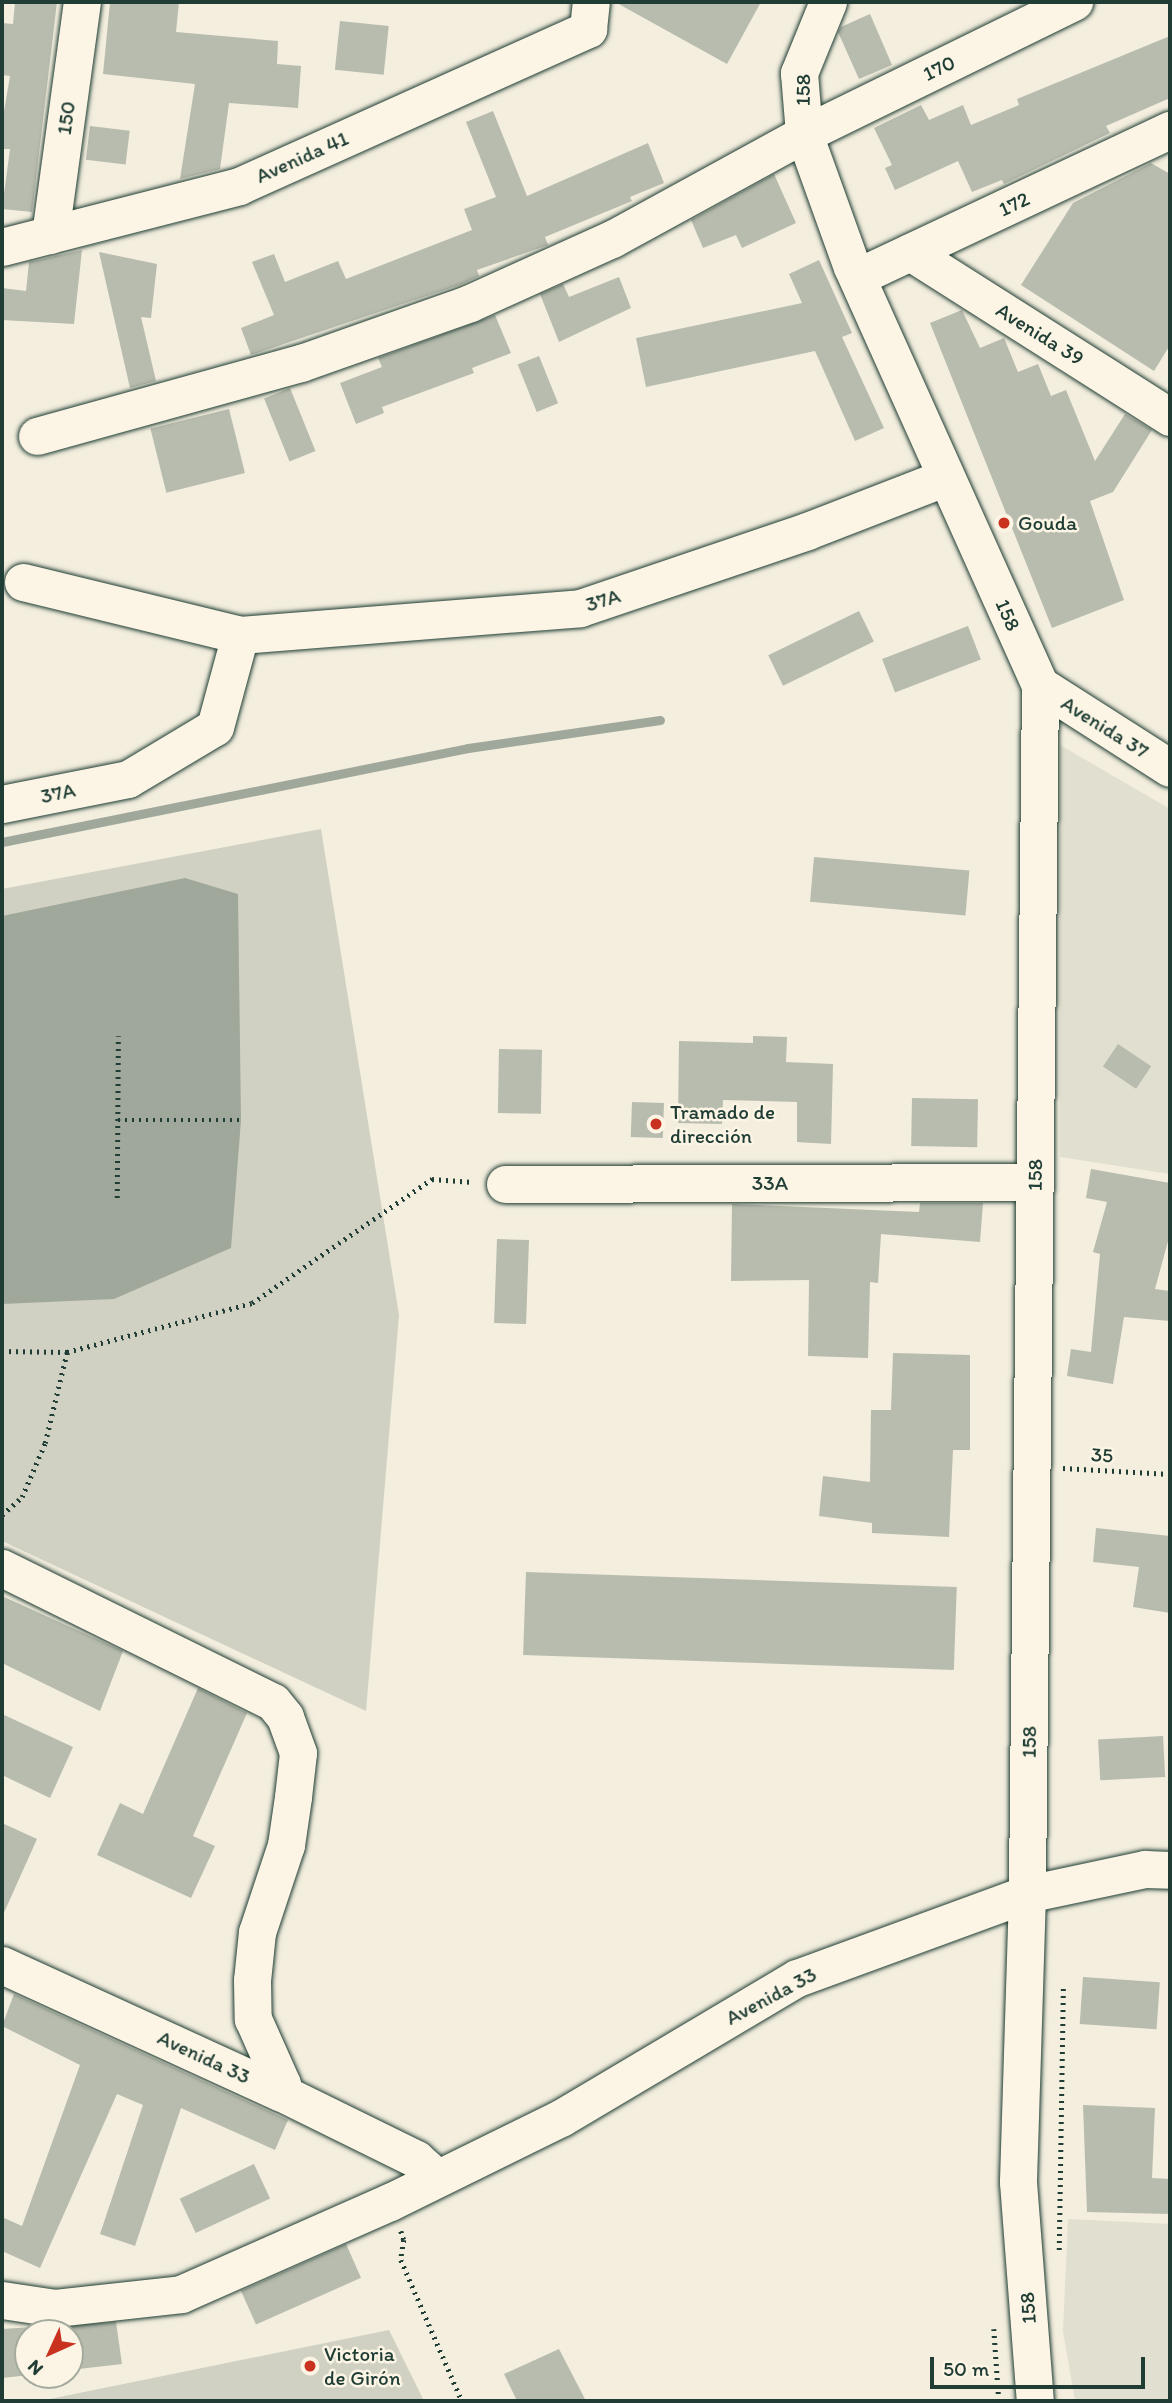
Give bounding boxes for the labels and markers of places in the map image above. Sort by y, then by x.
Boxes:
place label: Gouda [1018,510,1077,536]
marker: Gouda [996,515,1012,531]
place label: Tramado de dirección [670,1099,775,1149]
marker: Tramado de dirección [648,1116,664,1132]
place label: Victoria de Girón [324,2341,400,2391]
marker: Victoria de Girón [302,2358,318,2374]

